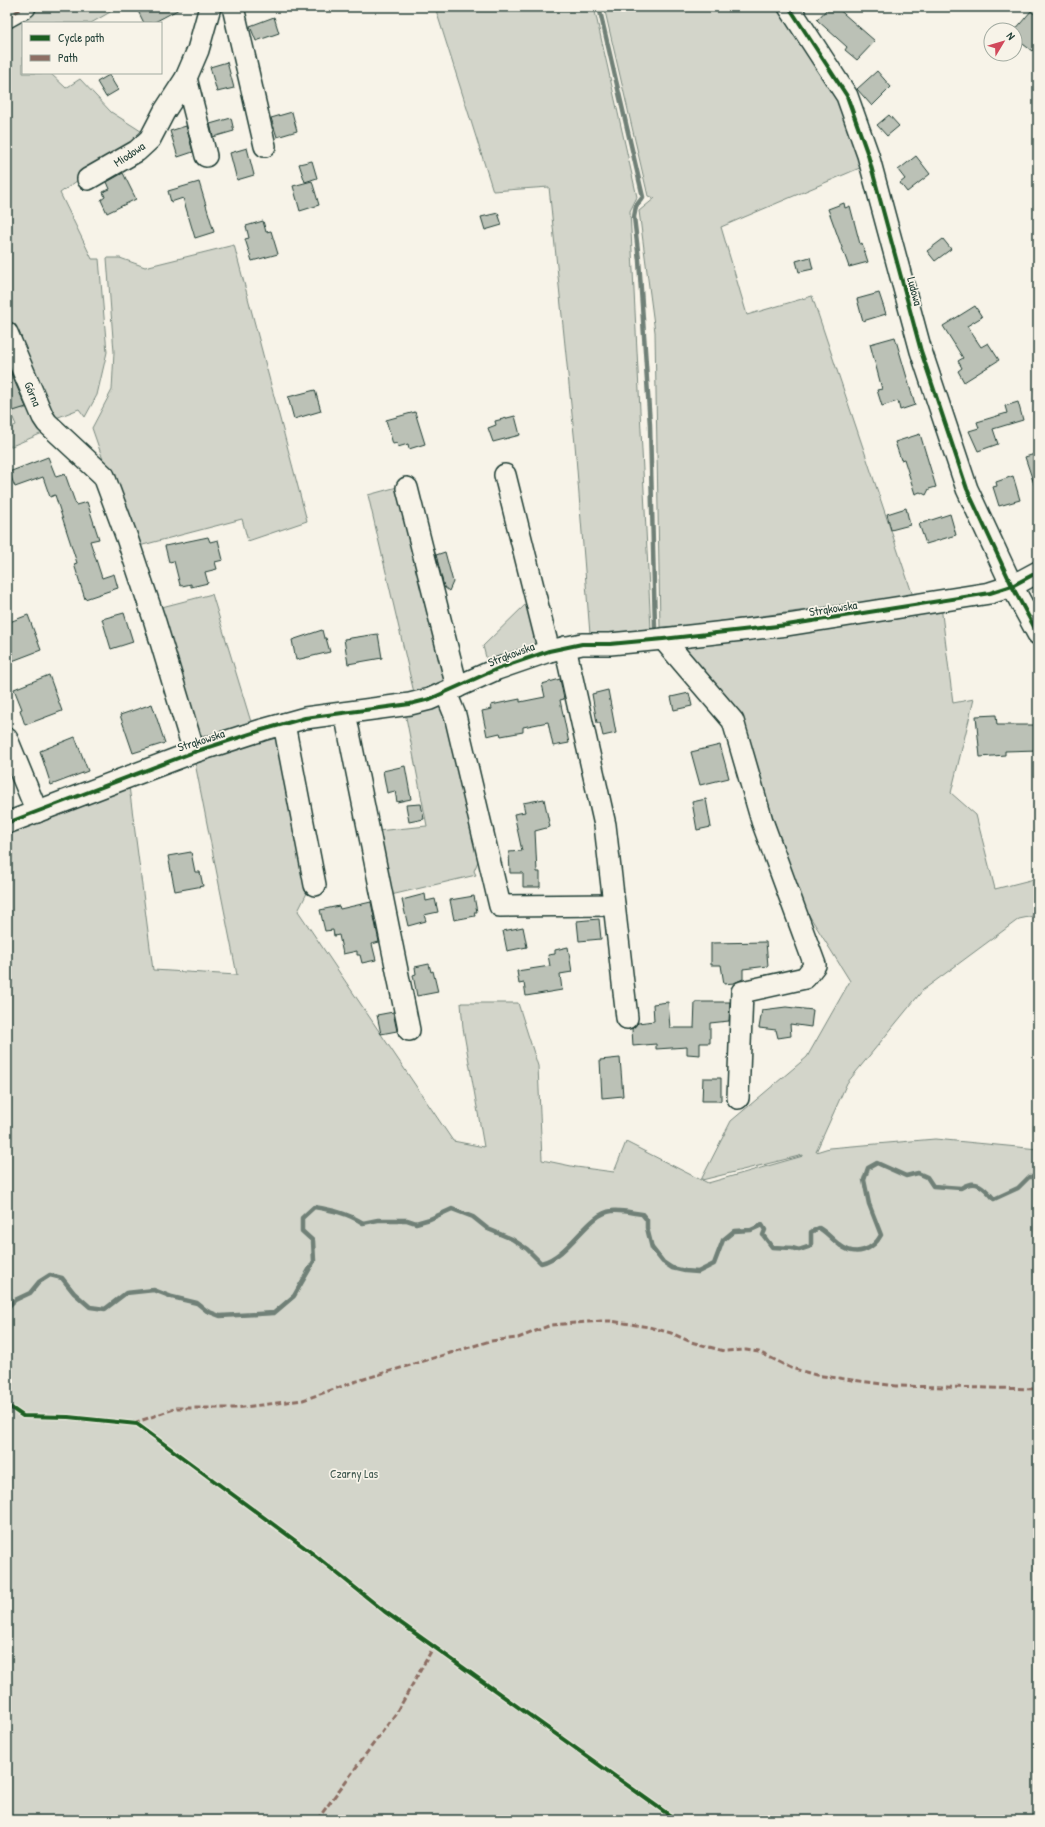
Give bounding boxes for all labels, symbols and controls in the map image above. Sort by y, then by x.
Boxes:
legend [22,22,162,74]
north arrow [983,22,1023,62]
text: Cycle path [58,29,104,46]
text: N [1004,29,1018,43]
text: Path [58,49,78,66]
street label: Miodowa [110,137,148,171]
street label: Ludowa [903,275,927,308]
street label: Górna [20,379,46,409]
street label: Strąkowska [808,596,859,620]
street label: Strąkowska [485,637,537,671]
street label: Strąkowska [175,724,227,756]
park label: Czarny Las [330,1465,378,1482]

